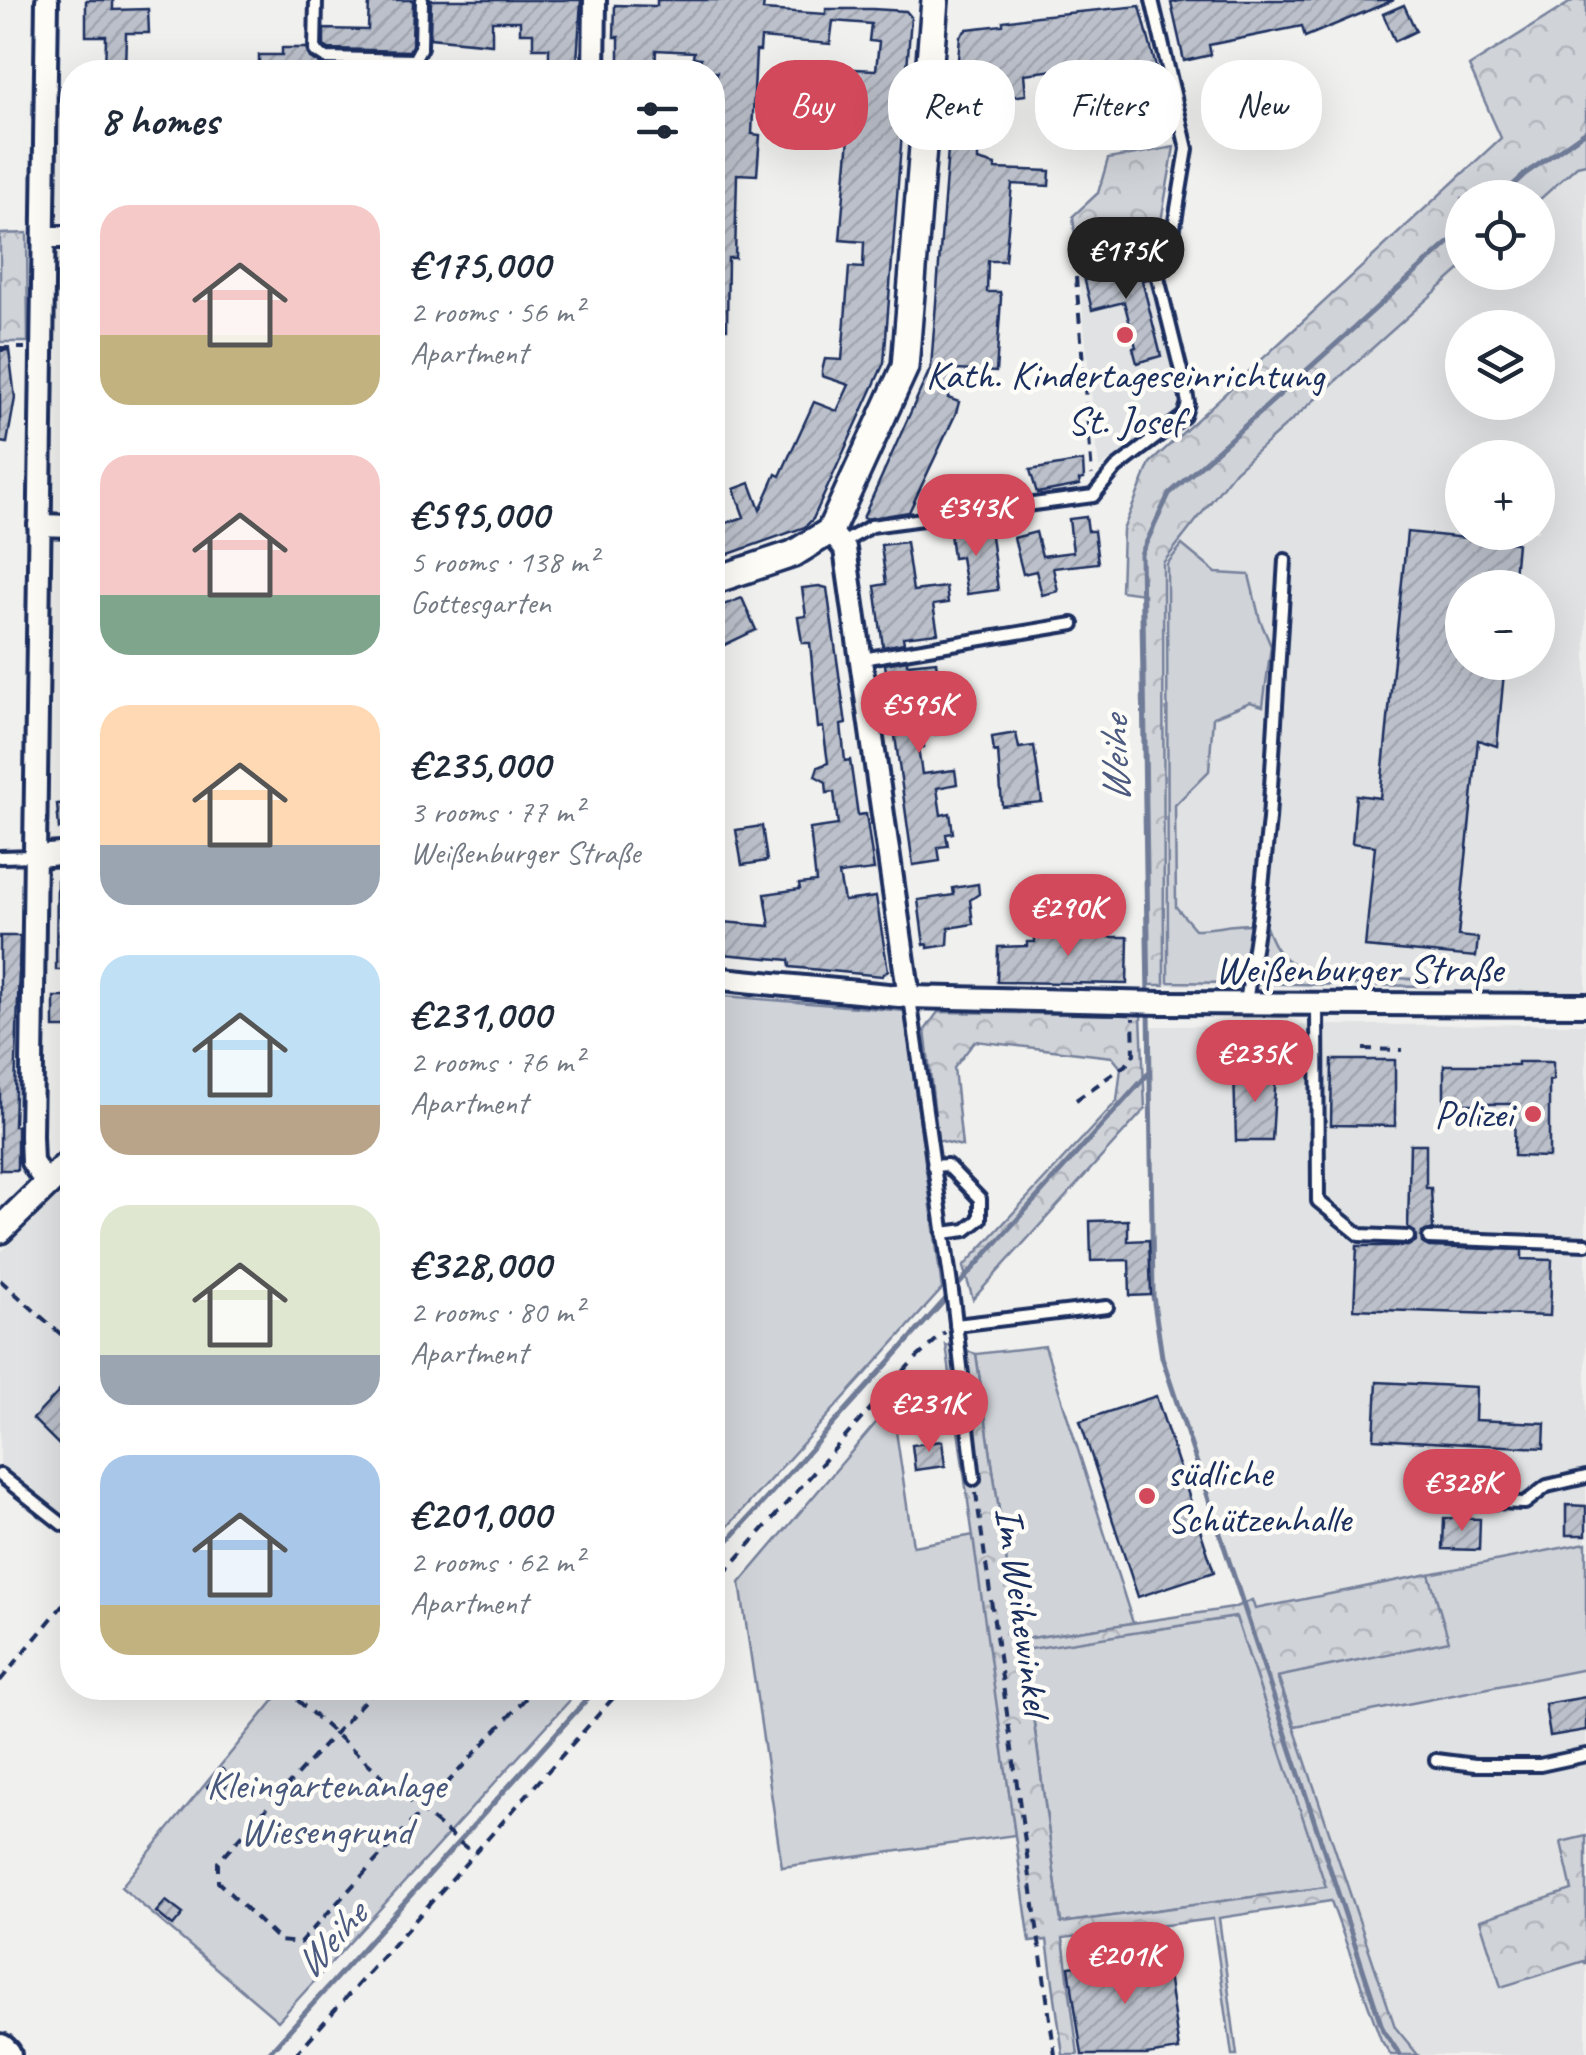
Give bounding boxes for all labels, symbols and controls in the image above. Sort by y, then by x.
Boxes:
chip: Buy [755,60,868,150]
chip: Rent [888,60,1015,150]
chip: Filters [1035,60,1181,150]
chip: New [1201,60,1322,150]
icon: filters [630,93,685,148]
text: 8 homes [100,94,219,147]
map controls [1445,180,1555,680]
button: locate [1445,180,1555,290]
pin: €175K [1056,217,1196,302]
text: €175K [1089,229,1163,270]
text: €175,000 [410,238,550,291]
icon: home [180,245,300,365]
text: 2 rooms · 56 m² [410,291,583,332]
button: layers [1445,310,1555,420]
marker: Kath. Kindertageseinrichtung St. Josef [1114,324,1136,346]
text: Apartment [410,332,528,373]
place label: Kath. Kindertageseinrichtung St. Josef [926,350,1326,446]
button: + [1445,440,1555,550]
pin: €343K [906,474,1046,559]
text: €343K [939,486,1013,527]
text: €595,000 [410,488,549,541]
icon: home [180,495,300,615]
text: 5 rooms · 138 m² [410,541,597,582]
button: − [1445,570,1555,680]
text: Gottesgarten [410,582,551,623]
pin: €595K [849,671,989,756]
text: €595K [883,683,955,724]
water label: Weihe [1088,711,1142,803]
text: €235,000 [410,738,550,791]
icon: home [180,745,300,865]
text: 3 rooms · 77 m² [410,791,583,832]
text: Weißenburger Straße [410,832,640,873]
pin: €290K [998,874,1138,959]
text: €290K [1031,886,1105,927]
street label: Weißenburger Straße [1215,944,1506,994]
text: €231,000 [410,988,551,1041]
icon: home [180,995,300,1115]
pin: €235K [1185,1020,1325,1105]
text: €235K [1218,1032,1292,1073]
text: 2 rooms · 76 m² [410,1041,583,1082]
text: Apartment [410,1082,528,1123]
place label: Polizei [1434,1089,1518,1139]
marker: Polizei [1522,1103,1544,1125]
text: €328,000 [410,1238,551,1291]
icon: home [180,1245,300,1365]
text: 2 rooms · 80 m² [410,1291,583,1332]
text: Apartment [410,1332,528,1373]
pin: €231K [859,1370,999,1455]
text: €231K [892,1382,966,1423]
place label: südliche Schützenhalle [1167,1448,1354,1544]
pin: €328K [1392,1449,1532,1534]
text: €328K [1425,1461,1499,1502]
marker: südliche Schützenhalle [1136,1485,1158,1507]
text: €201,000 [410,1488,551,1541]
icon: home [180,1495,300,1615]
street label: Im Weihewinkel [984,1504,1063,1724]
text: 2 rooms · 62 m² [410,1541,583,1582]
text: Apartment [410,1582,528,1623]
park label: Kleingartenanlage Wiesengrund [206,1760,449,1856]
water label: Weihe [282,1886,382,1989]
pin: €201K [1055,1922,1195,2007]
text: €201K [1088,1934,1162,1975]

